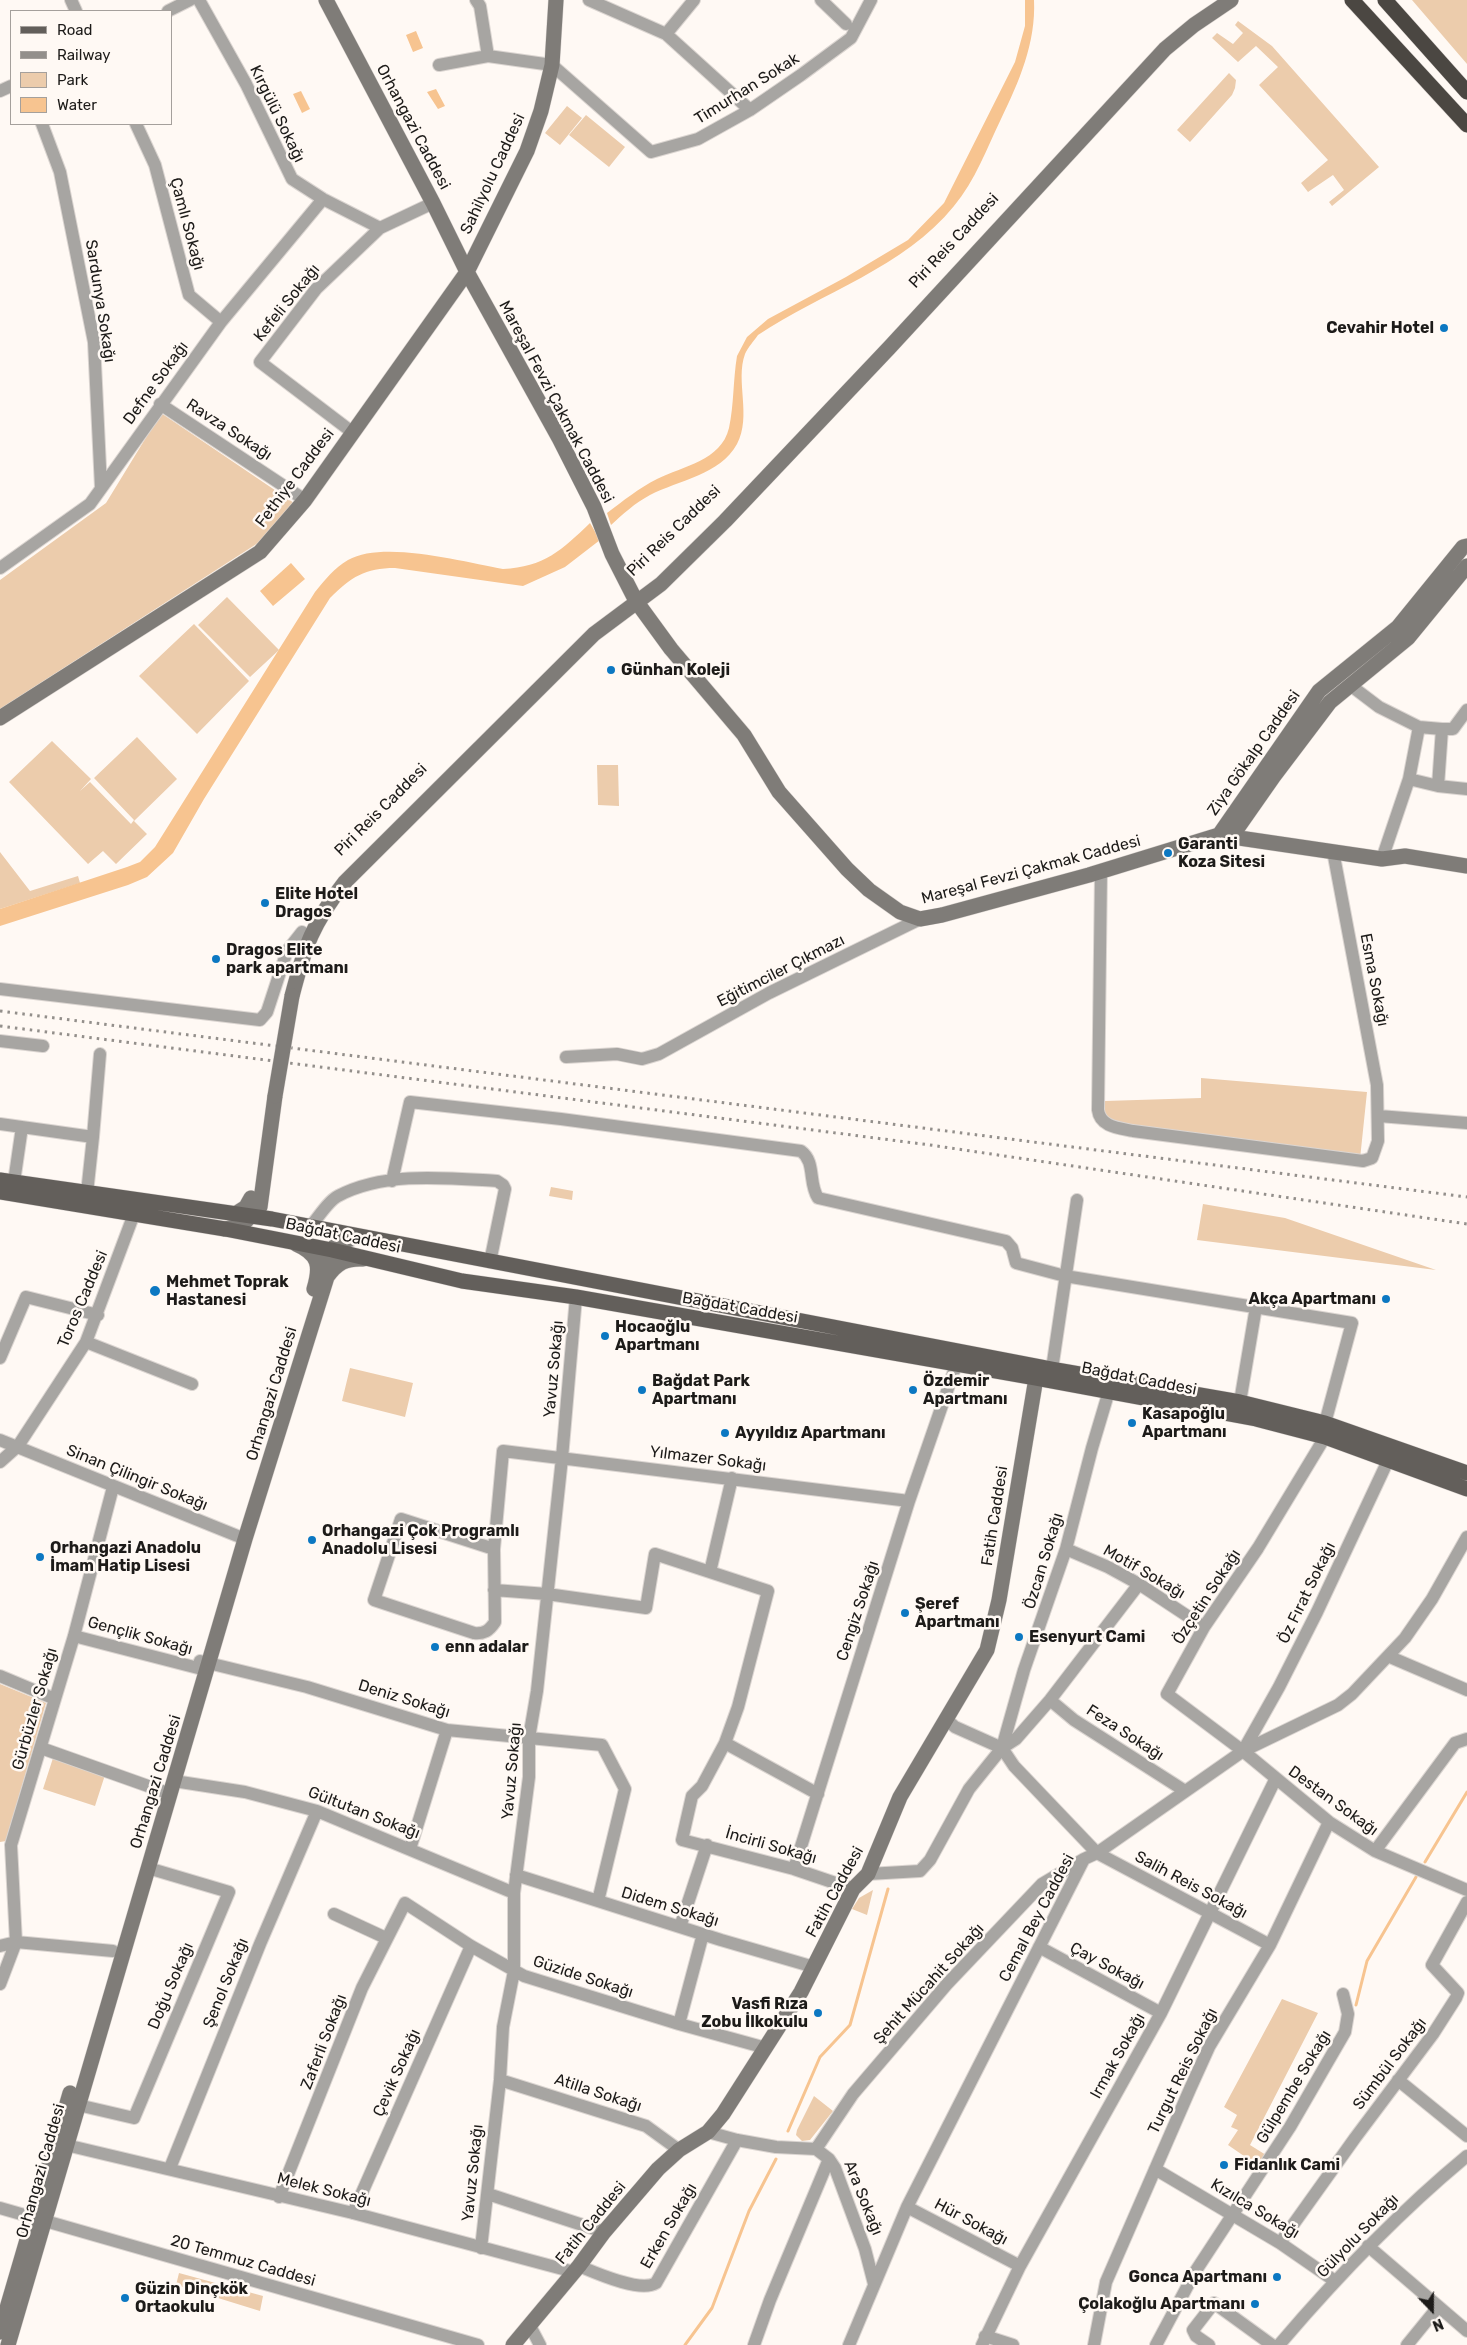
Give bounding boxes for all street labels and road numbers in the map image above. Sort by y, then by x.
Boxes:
street label: Timurhan Sokak [691,49,803,129]
street label: Orhangazi Caddesi [372,61,454,193]
street label: Kırgülü Sokağı [245,62,309,166]
street label: Sahilyolu Caddesi [457,111,529,237]
street label: Çamlı Sokağı [165,176,209,272]
street label: Piri Reis Caddesi [905,190,1003,292]
street label: Sardunya Sokağı [81,238,119,364]
street label: Kefeli Sokağı [250,260,324,346]
street label: Mareşal Fevzi Çakmak Caddesi [494,298,618,506]
street label: Defne Sokağı [119,338,193,428]
street label: Ravza Sokağı [183,395,275,465]
street label: Fethiye Caddesi [252,425,338,531]
street label: Piri Reis Caddesi [623,481,725,581]
street label: Ziya Gökalp Caddesi [1204,687,1304,819]
street label: Piri Reis Caddesi [331,760,431,860]
street label: Mareşal Fevzi Çakmak Caddesi [919,831,1143,909]
street label: Eğitimciler Çıkmazı [714,930,848,1012]
street label: Esma Sokağı [1356,932,1392,1028]
street label: Bağdat Caddesi [284,1214,402,1258]
street label: Toros Caddesi [54,1248,112,1350]
street label: Bağdat Caddesi [681,1288,799,1328]
street label: Yavuz Sokağı [540,1320,568,1418]
street label: Orhangazi Caddesi [242,1325,302,1463]
street label: Bağdat Caddesi [1080,1358,1198,1400]
street label: Sinan Çilingir Sokağı [63,1441,211,1515]
street label: Yılmazer Sokağı [649,1442,767,1476]
street label: Fatih Caddesi [978,1465,1012,1567]
street label: Özcan Sokağı [1020,1511,1068,1611]
street label: Öz Fırat Sokağı [1274,1539,1340,1647]
street label: Motif Sokağı [1100,1541,1188,1603]
street label: Özçetin Sokağı [1169,1546,1245,1648]
street label: Cengiz Sokağı [833,1558,883,1664]
street label: Gençlik Sokağı [85,1613,195,1659]
street label: Gürbüzler Sokağı [8,1646,62,1772]
street label: Deniz Sokağı [356,1676,452,1722]
street label: Feza Sokağı [1083,1701,1167,1765]
street label: Orhangazi Caddesi [126,1713,186,1851]
street label: Yavuz Sokağı [498,1722,526,1820]
street label: Destan Sokağı [1284,1762,1382,1840]
street label: Gültutan Sokağı [305,1783,423,1843]
street label: İncirli Sokağı [723,1824,819,1868]
street label: Fatih Caddesi [802,1843,868,1941]
street label: Salih Reis Sokağı [1131,1847,1251,1923]
street label: Cemal Bey Caddesi [995,1851,1079,1985]
street label: Didem Sokağı [619,1883,721,1931]
street label: Şehit Mücahit Sokağı [870,1920,988,2048]
street label: Şenol Sokağı [199,1935,253,2031]
street label: Çay Sokağı [1066,1938,1148,1994]
street label: Doğu Sokağı [144,1940,198,2032]
street label: Güzide Sokağı [530,1952,636,2002]
street label: Zaferli Sokağı [297,1992,351,2092]
street label: Turgut Reis Sokağı [1144,2005,1222,2137]
street label: Irmak Sokağı [1087,2010,1149,2102]
street label: Sümbül Sokağı [1349,2014,1431,2114]
street label: Çevik Sokağı [369,2026,425,2120]
street label: Gülpembe Sokağı [1253,2027,1335,2147]
street label: Atilla Sokağı [552,2070,644,2116]
street label: Orhangazi Caddesi [13,2102,69,2240]
street label: Yavuz Sokağı [458,2124,488,2222]
street label: Ara Sokağı [839,2158,887,2238]
street label: Melek Sokağı [275,2169,373,2211]
street label: Kızılca Sokağı [1207,2175,1303,2243]
street label: Fatih Caddesi [552,2178,630,2268]
street label: Erken Sokağı [637,2180,701,2272]
street label: Gülyolu Sokağı [1313,2190,1403,2282]
street label: Hür Sokağı [931,2195,1011,2249]
street label: 20 Temmuz Caddesi [168,2231,318,2291]

